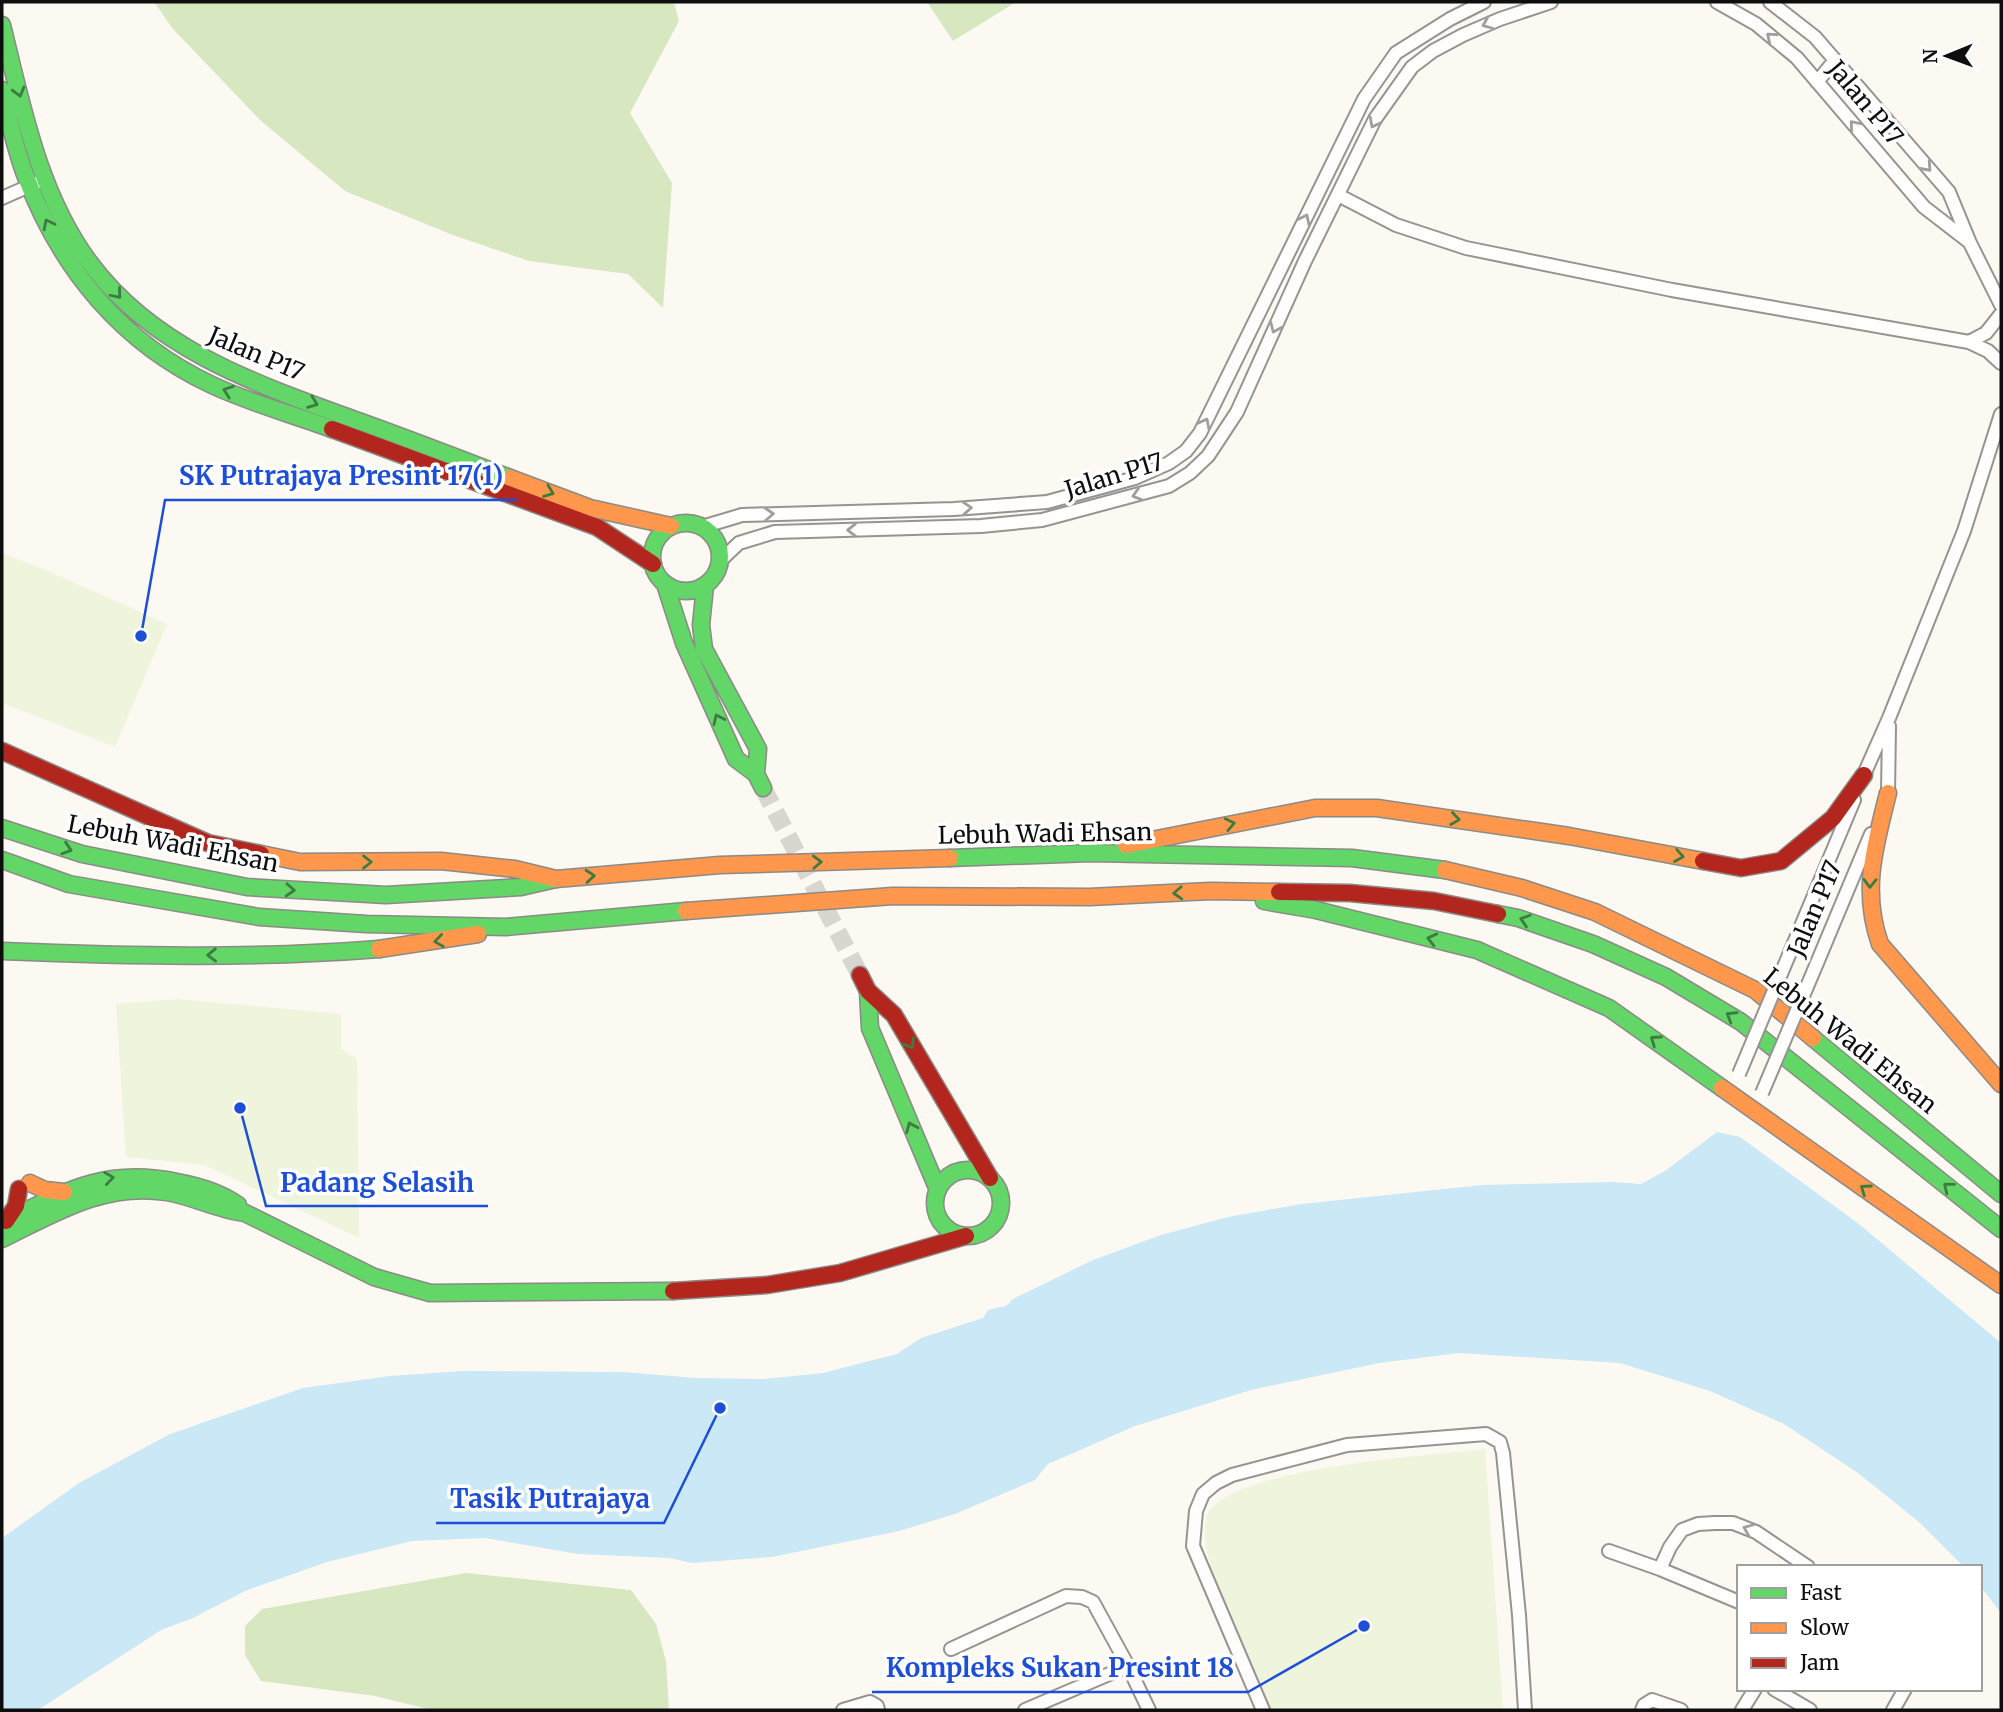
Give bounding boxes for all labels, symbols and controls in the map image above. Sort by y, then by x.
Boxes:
one-way arrow [1482,16,1494,30]
north arrow [1912,21,1982,91]
one-way arrow [1767,32,1779,45]
text: N [1918,49,1942,64]
street label: Jalan P17 [1820,53,1910,152]
one-way arrow [11,85,25,97]
one-way arrow [1369,116,1382,129]
one-way arrow [1850,121,1862,134]
one-way arrow [1919,159,1932,172]
one-way arrow [1297,214,1311,226]
one-way arrow [42,219,56,231]
one-way arrow [108,287,121,299]
street label: Jalan P17 [202,319,309,388]
one-way arrow [1269,321,1283,333]
one-way arrow [222,385,234,399]
one-way arrow [307,395,319,409]
one-way arrow [1196,418,1210,430]
street label: Jalan P17 [1060,446,1167,505]
callout: SK Putrajaya Presint 17(1) [165,453,517,500]
text: SK Putrajaya Presint 17(1) [179,459,503,492]
one-way arrow [543,483,555,497]
one-way arrow [1131,487,1143,502]
one-way arrow [962,501,973,516]
one-way arrow [764,507,775,522]
one-way arrow [846,522,857,538]
one-way arrow [712,714,726,727]
street label: Lebuh Wadi Ehsan [65,808,281,879]
one-way arrow [1449,811,1461,826]
street label: Lebuh Wadi Ehsan [938,816,1153,851]
one-way arrow [1224,817,1236,832]
one-way arrow [60,840,72,855]
one-way arrow [1673,848,1685,863]
one-way arrow [362,854,373,870]
one-way arrow [811,855,822,870]
street label: Jalan P17 [1780,856,1849,963]
one-way arrow [584,869,595,884]
one-way arrow [1862,878,1878,889]
one-way arrow [285,882,296,897]
one-way arrow [1172,885,1183,900]
one-way arrow [1519,914,1531,929]
one-way arrow [1426,933,1438,947]
one-way arrow [433,934,445,949]
one-way arrow [207,947,218,962]
street label: Lebuh Wadi Ehsan [1757,961,1943,1120]
one-way arrow [1725,1011,1738,1024]
one-way arrow [902,1036,915,1049]
one-way arrow [1650,1036,1663,1048]
one-way arrow [906,1122,920,1134]
callout: Padang Selasih [266,1159,488,1206]
text: Padang Selasih [280,1166,474,1199]
one-way arrow [103,1170,115,1185]
one-way arrow [1943,1182,1955,1195]
one-way arrow [1860,1185,1873,1197]
callout: Tasik Putrajaya [436,1476,664,1523]
text: Tasik Putrajaya [450,1482,650,1515]
one-way arrow [1742,1524,1754,1538]
legend [1737,1565,1982,1691]
text: Fast [1800,1579,1842,1606]
text: Slow [1800,1614,1849,1641]
callout: Kompleks Sukan Presint 18 [872,1645,1248,1692]
text: Jam [1799,1649,1839,1676]
text: Kompleks Sukan Presint 18 [886,1651,1234,1684]

